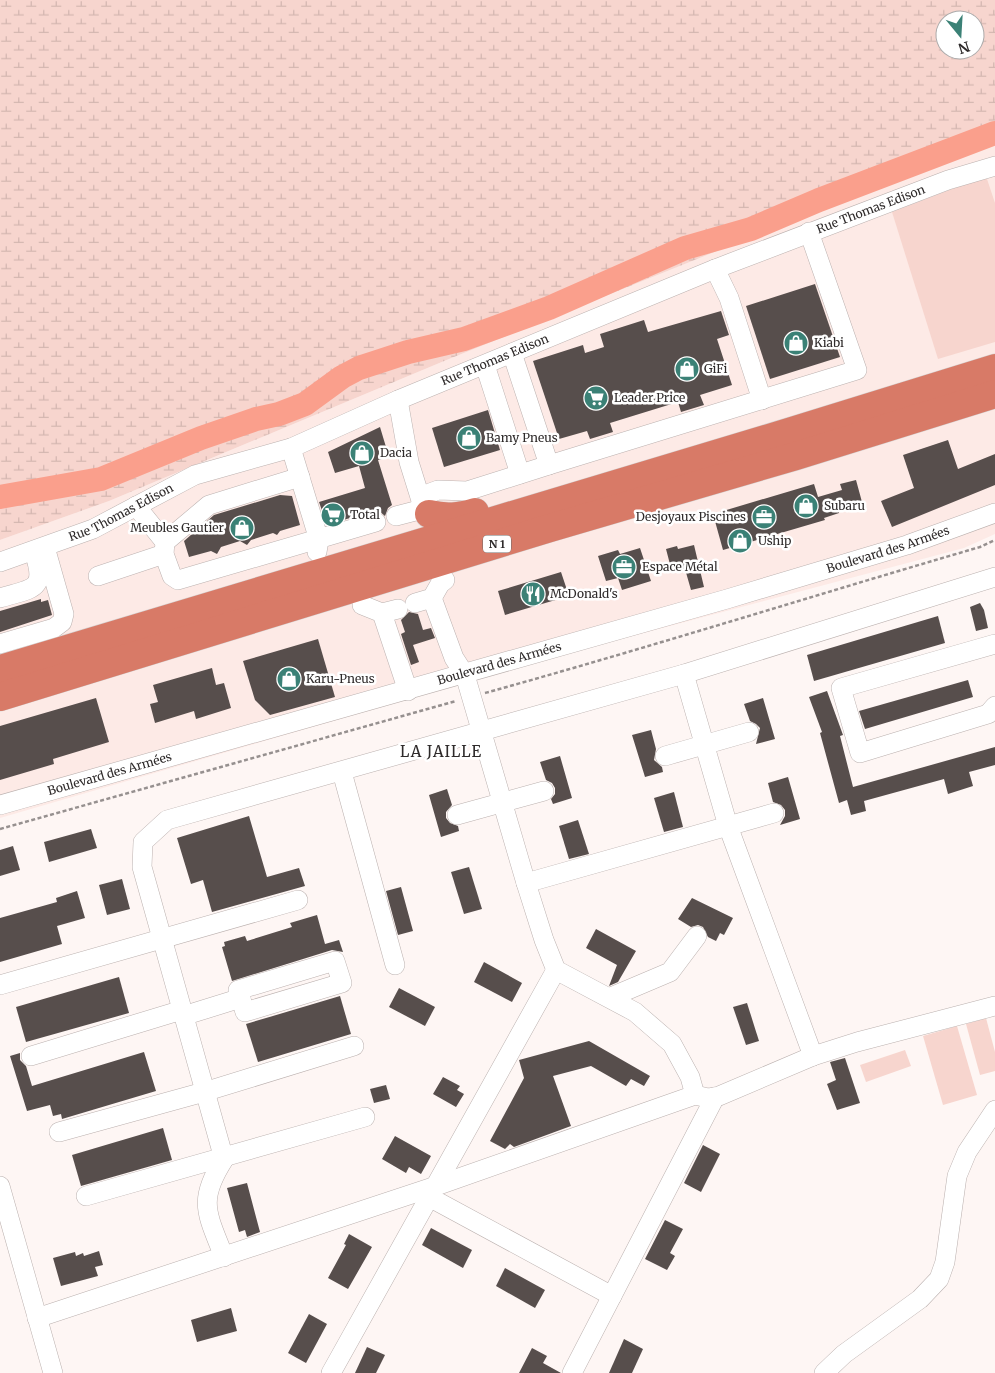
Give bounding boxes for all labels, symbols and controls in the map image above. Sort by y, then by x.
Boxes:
north arrow [935,10,985,60]
text: N [956,37,972,58]
street label: Rue Thomas Edison [814,181,927,237]
shop icon: Kiabi [783,330,809,356]
street label: Rue Thomas Edison [439,331,551,388]
place label: Kiabi [814,335,844,350]
shop icon: GiFi [674,356,700,382]
place label: GiFi [704,361,728,376]
supermarket icon: Leader Price [583,385,609,411]
place label: Leader Price [614,390,685,405]
shop icon: Bamy Pneus [456,425,482,451]
place label: Bamy Pneus [486,430,558,445]
shop icon: Dacia [349,440,375,466]
place label: Dacia [380,445,412,460]
street label: Rue Thomas Edison [67,480,176,544]
shop icon: Subaru [793,493,819,519]
place label: Subaru [824,498,865,513]
supermarket icon: Total [320,502,346,528]
office icon: Desjoyaux Piscines [751,504,777,530]
place label: Total [350,507,380,522]
place label: Desjoyaux Piscines [636,509,746,524]
shop icon: Meubles Gautier [229,515,255,541]
place label: Meubles Gautier [130,520,225,535]
street label: Boulevard des Armées [825,522,951,576]
shop icon: Uship [727,528,753,554]
place label: Uship [758,533,791,548]
road number: N 1 [483,536,511,552]
office icon: Espace Métal [611,554,637,580]
place label: Espace Métal [642,559,718,574]
restaurant icon: McDonald's [520,581,546,607]
place label: McDonald's [550,586,618,601]
street label: Boulevard des Armées [435,638,563,688]
shop icon: Karu-Pneus [276,666,302,692]
place label: Karu-Pneus [306,671,375,686]
district label: LA JAILLE [400,742,482,761]
street label: Boulevard des Armées [46,749,173,798]

